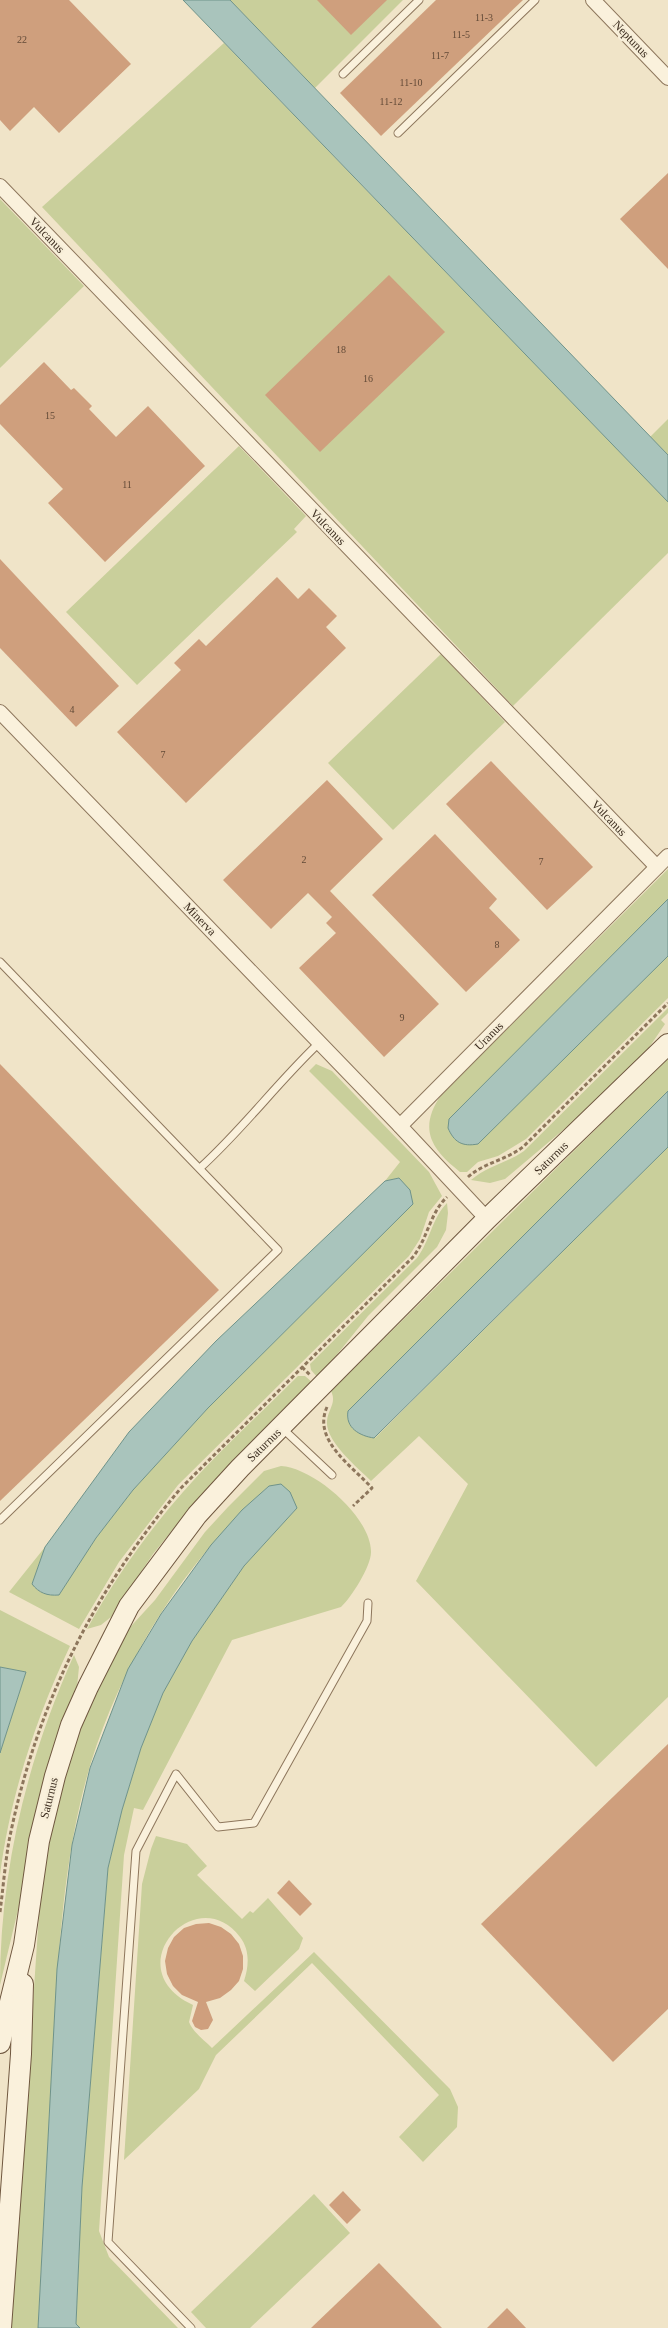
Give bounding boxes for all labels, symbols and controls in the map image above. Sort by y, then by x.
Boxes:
house number: 11-3 [475,12,493,23]
street label: Neptunus [610,18,652,61]
house number: 11-5 [452,29,470,40]
house number: 22 [17,34,27,45]
house number: 11-7 [431,50,449,61]
house number: 11-10 [400,77,422,88]
house number: 11-12 [380,96,402,107]
street label: Vulcanus [26,214,68,256]
house number: 18 [336,344,346,355]
house number: 16 [363,373,373,384]
house number: 15 [45,410,55,421]
house number: 11 [122,479,132,490]
street label: Vulcanus [307,506,349,548]
house number: 4 [70,704,75,715]
house number: 7 [161,749,166,760]
street label: Vulcanus [588,797,630,839]
house number: 2 [302,854,307,865]
house number: 7 [539,856,544,867]
street label: Minerva [181,900,220,939]
house number: 8 [495,939,500,950]
house number: 9 [400,1012,405,1023]
street label: Uranus [472,1019,506,1053]
street label: Saturnus [531,1138,571,1178]
street label: Saturnus [244,1425,284,1465]
street label: Saturnus [37,1776,61,1820]

